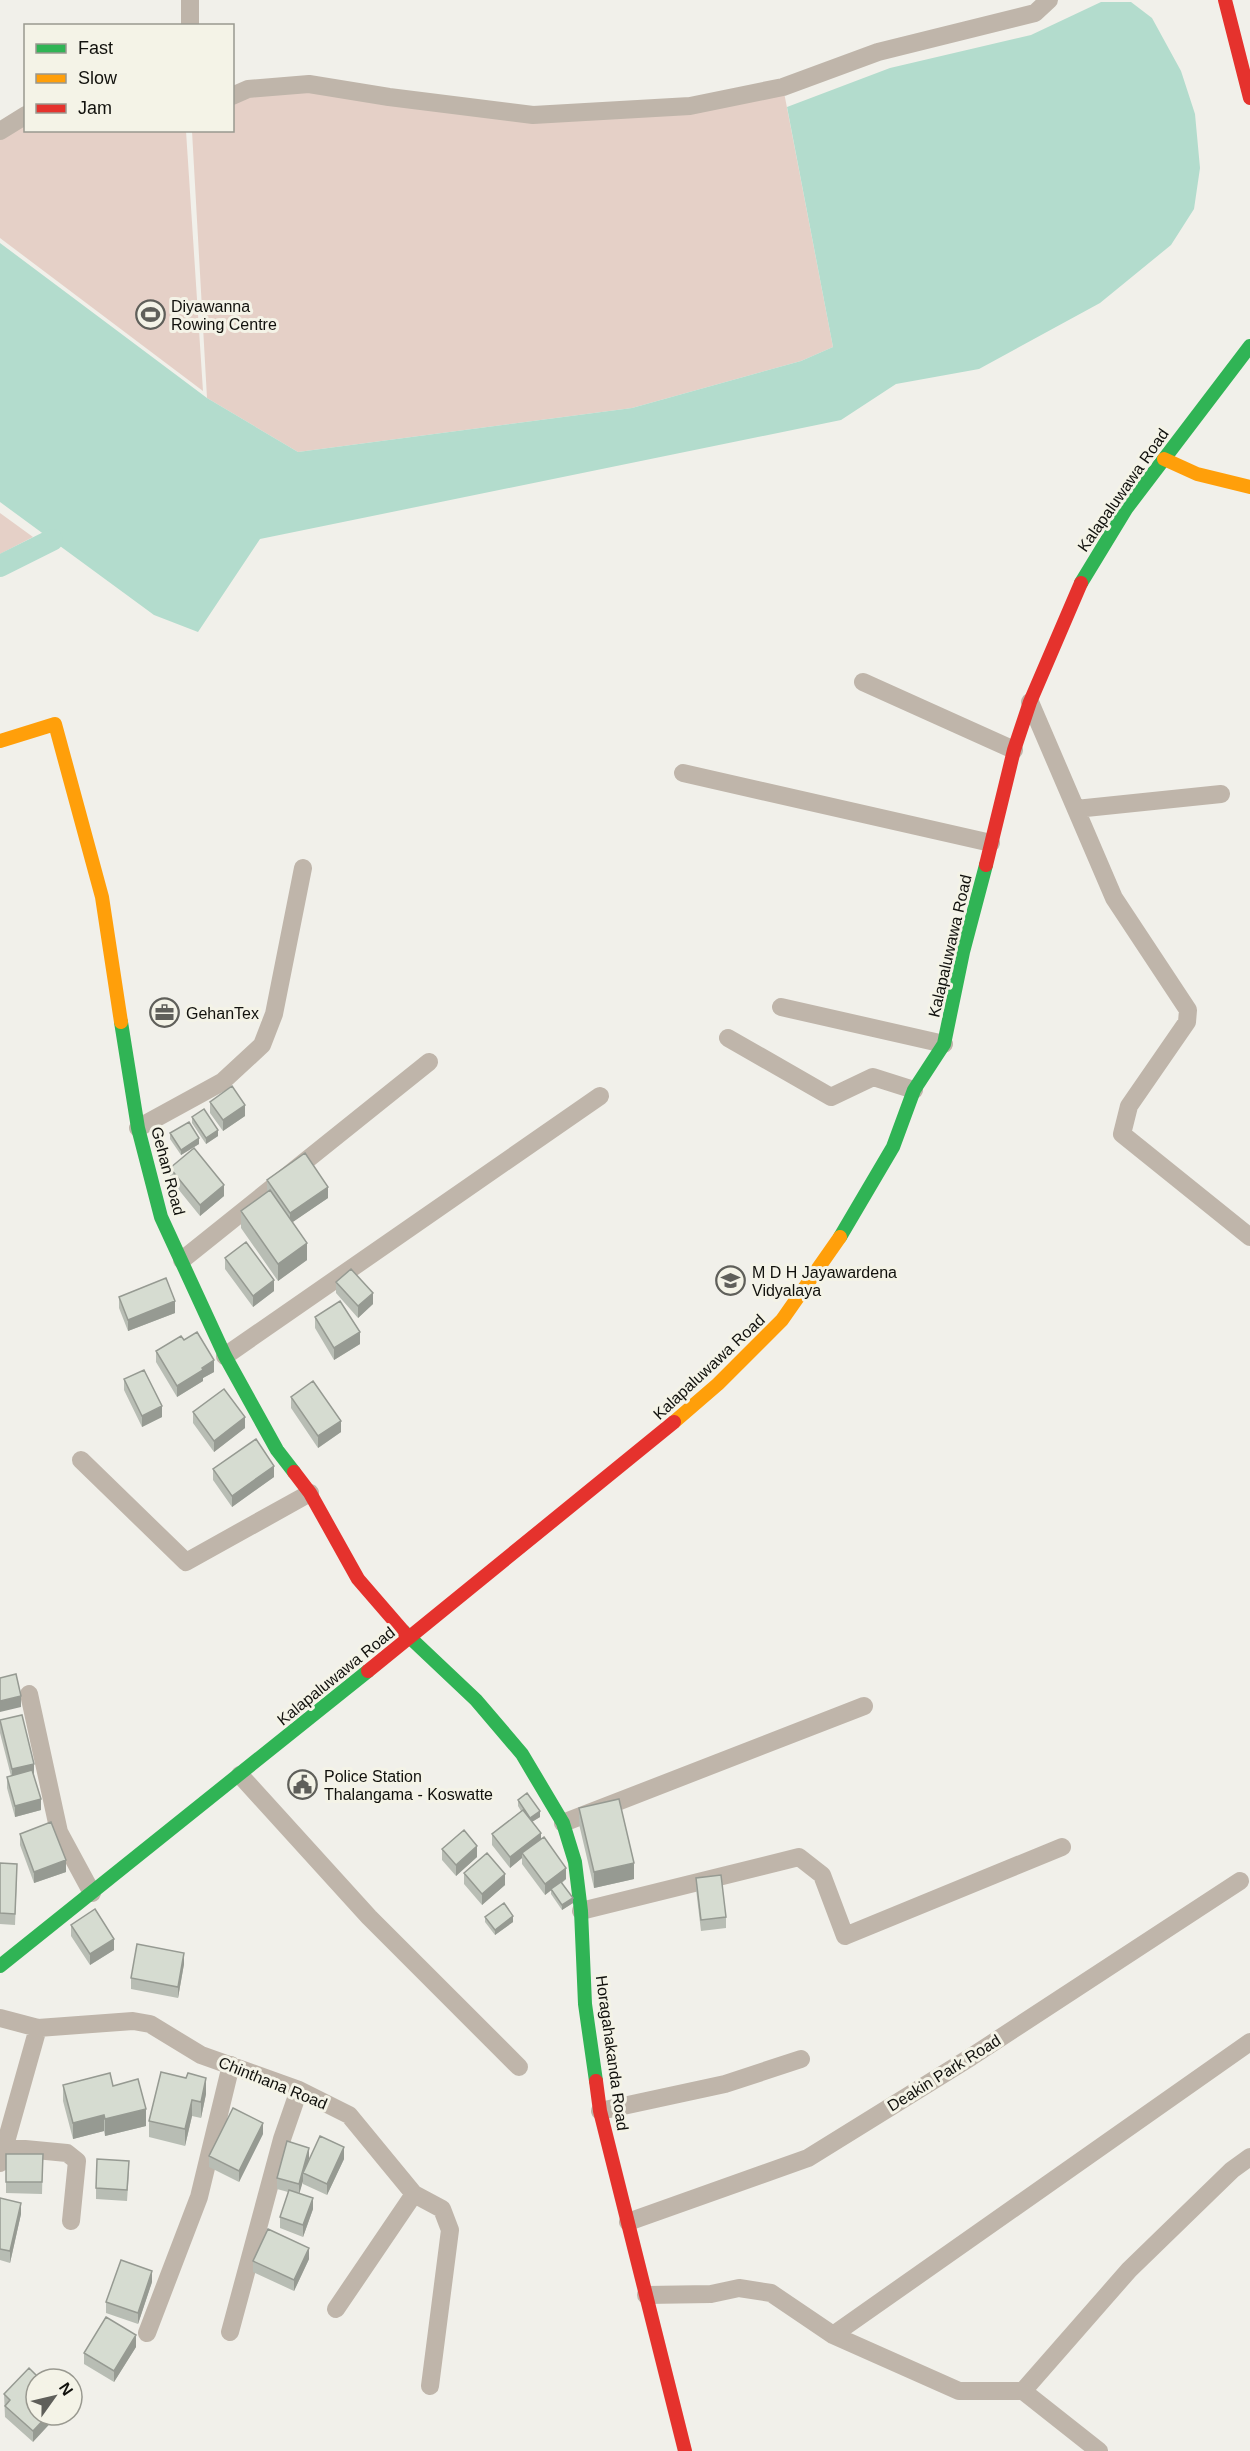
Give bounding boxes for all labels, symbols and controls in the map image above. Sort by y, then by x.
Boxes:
legend [24,24,234,132]
text: Fast [78,38,113,58]
text: Slow [78,68,118,88]
text: Jam [78,98,112,118]
place label: Diyawanna Rowing Centre [171,298,277,333]
sports icon: Diyawanna Rowing Centre [134,299,166,331]
street label: Kalapaluwawa Road [1074,425,1172,555]
street label: Kalapaluwawa Road [925,873,975,1019]
office icon: GehanTex [149,997,181,1029]
place label: GehanTex [186,1005,259,1022]
street label: Gehan Road [148,1125,188,1217]
place label: M D H Jayawardena Vidyalaya [752,1264,897,1299]
school or university icon: M D H Jayawardena Vidyalaya [715,1265,747,1297]
street label: Kalapaluwawa Road [650,1311,768,1423]
street label: Kalapaluwawa Road [274,1623,398,1729]
place label: Police Station Thalangama - Koswatte [324,1768,493,1803]
public building icon: Police Station Thalangama - Koswatte [287,1769,319,1801]
street label: Horagahakanda Road [593,1974,631,2132]
street label: Deakin Park Road [884,2031,1004,2115]
street label: Chinthana Road [216,2053,330,2113]
north arrow [24,2367,84,2427]
text: N [56,2379,76,2398]

